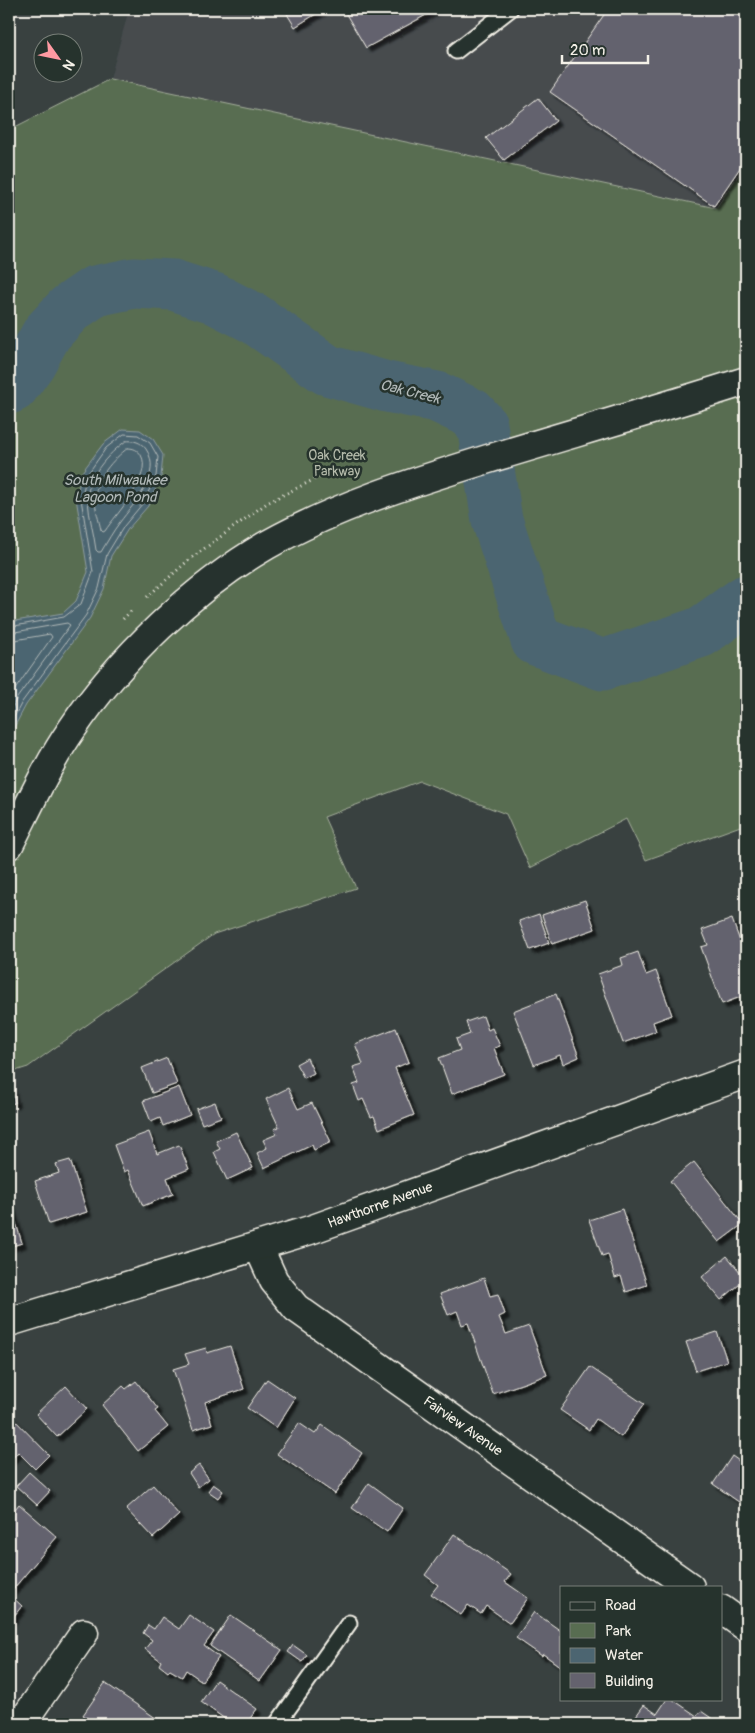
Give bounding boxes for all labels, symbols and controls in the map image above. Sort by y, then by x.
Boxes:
north arrow [32,32,82,82]
scale bar [562,32,649,64]
text: 20 m [570,41,605,60]
text: N [59,56,78,73]
water label: Oak Creek [378,375,444,409]
park label: Oak Creek Parkway [308,447,366,480]
water label: South Milwaukee Lagoon Pond [63,471,168,507]
street label: Hawthorne Avenue [325,1178,435,1232]
street label: Fairview Avenue [420,1392,506,1460]
legend [560,1586,722,1700]
text: Road [605,1596,636,1615]
text: Park [605,1622,632,1641]
text: Water [605,1646,644,1665]
text: Building [605,1672,653,1691]

